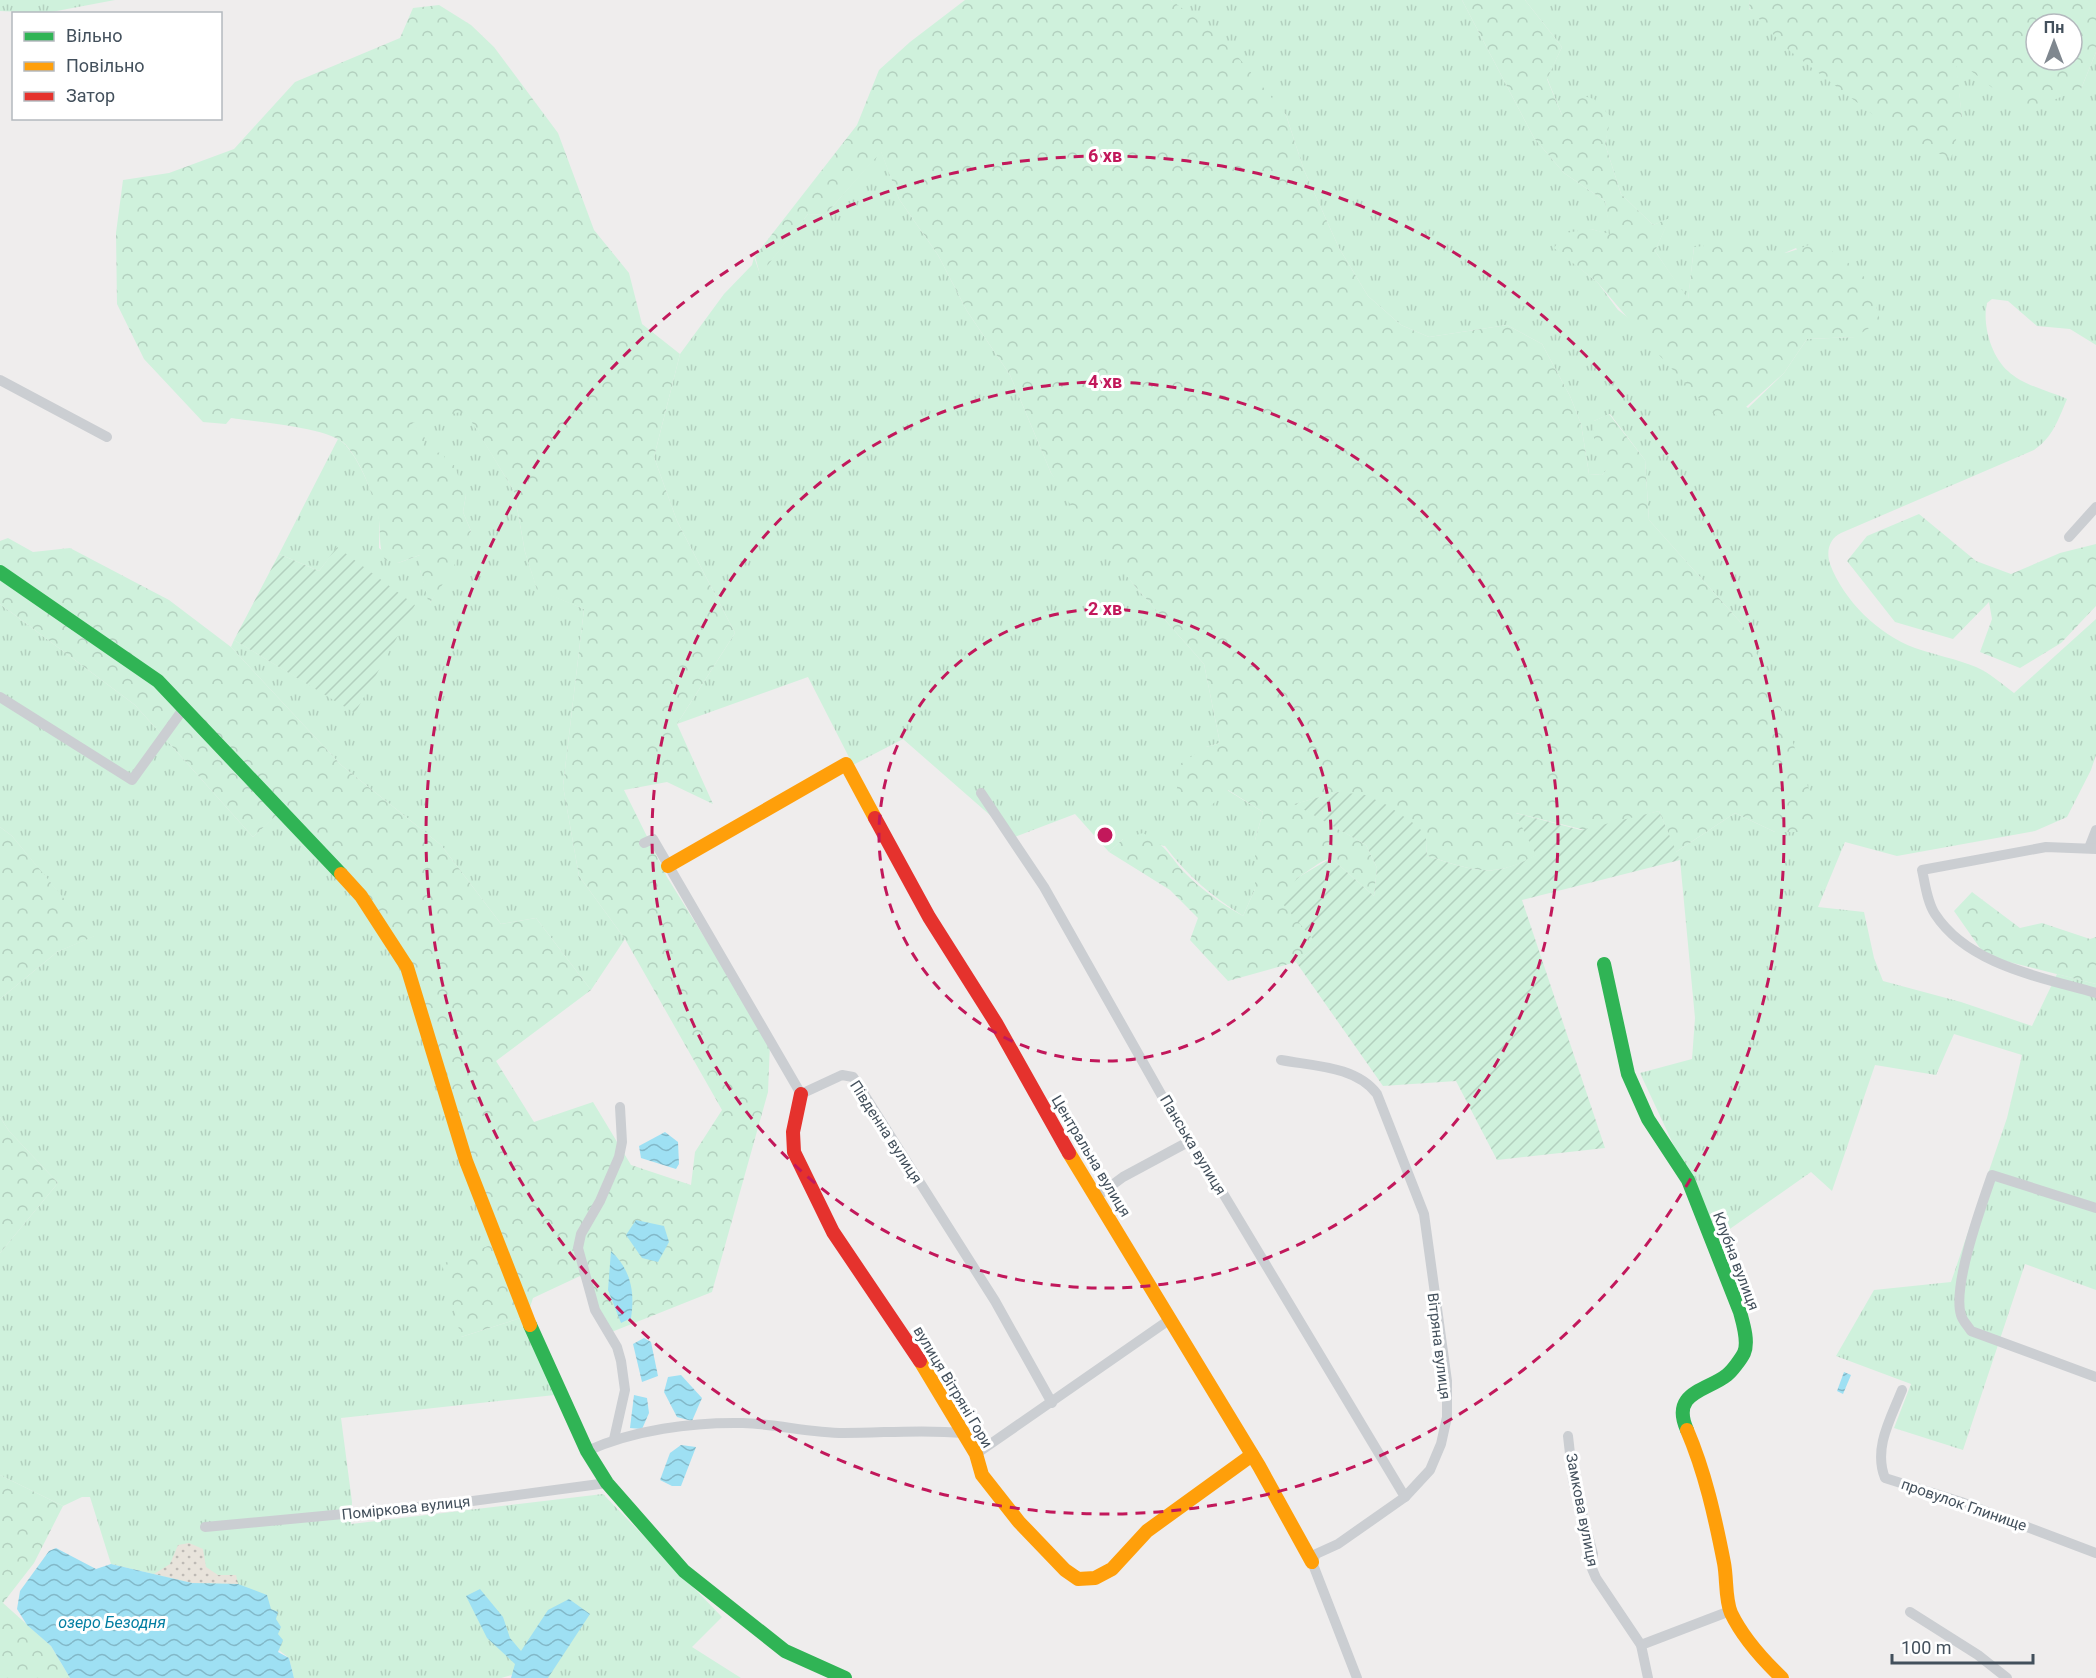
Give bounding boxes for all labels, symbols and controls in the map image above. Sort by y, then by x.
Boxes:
legend [12,12,222,120]
north arrow [2024,12,2084,72]
text: Пн [2044,18,2064,37]
text: Вільно [66,25,122,46]
text: Повільно [66,55,145,76]
text: Затор [66,85,115,106]
text: 6 хв [1088,145,1122,166]
text: 4 хв [1088,371,1122,392]
text: 2 хв [1088,598,1122,619]
centre of rings [1095,825,1115,845]
street label: Південна вулиця [846,1077,926,1187]
street label: Центральна вулиця [1048,1092,1134,1220]
street label: Панська вулиця [1156,1092,1230,1198]
street label: Клубна вулиця [1709,1209,1763,1313]
street label: Вітряна вулиця [1424,1292,1454,1400]
street label: вулиця Вітряні Гори [909,1323,997,1451]
street label: Замкова вулиця [1562,1452,1602,1568]
street label: провулок Глинище [1899,1475,2029,1535]
street label: Поміркова вулиця [341,1492,471,1524]
water label: озеро Безодня [58,1613,166,1632]
scale bar [1892,1627,2033,1665]
text: 100 m [1901,1637,1952,1658]

